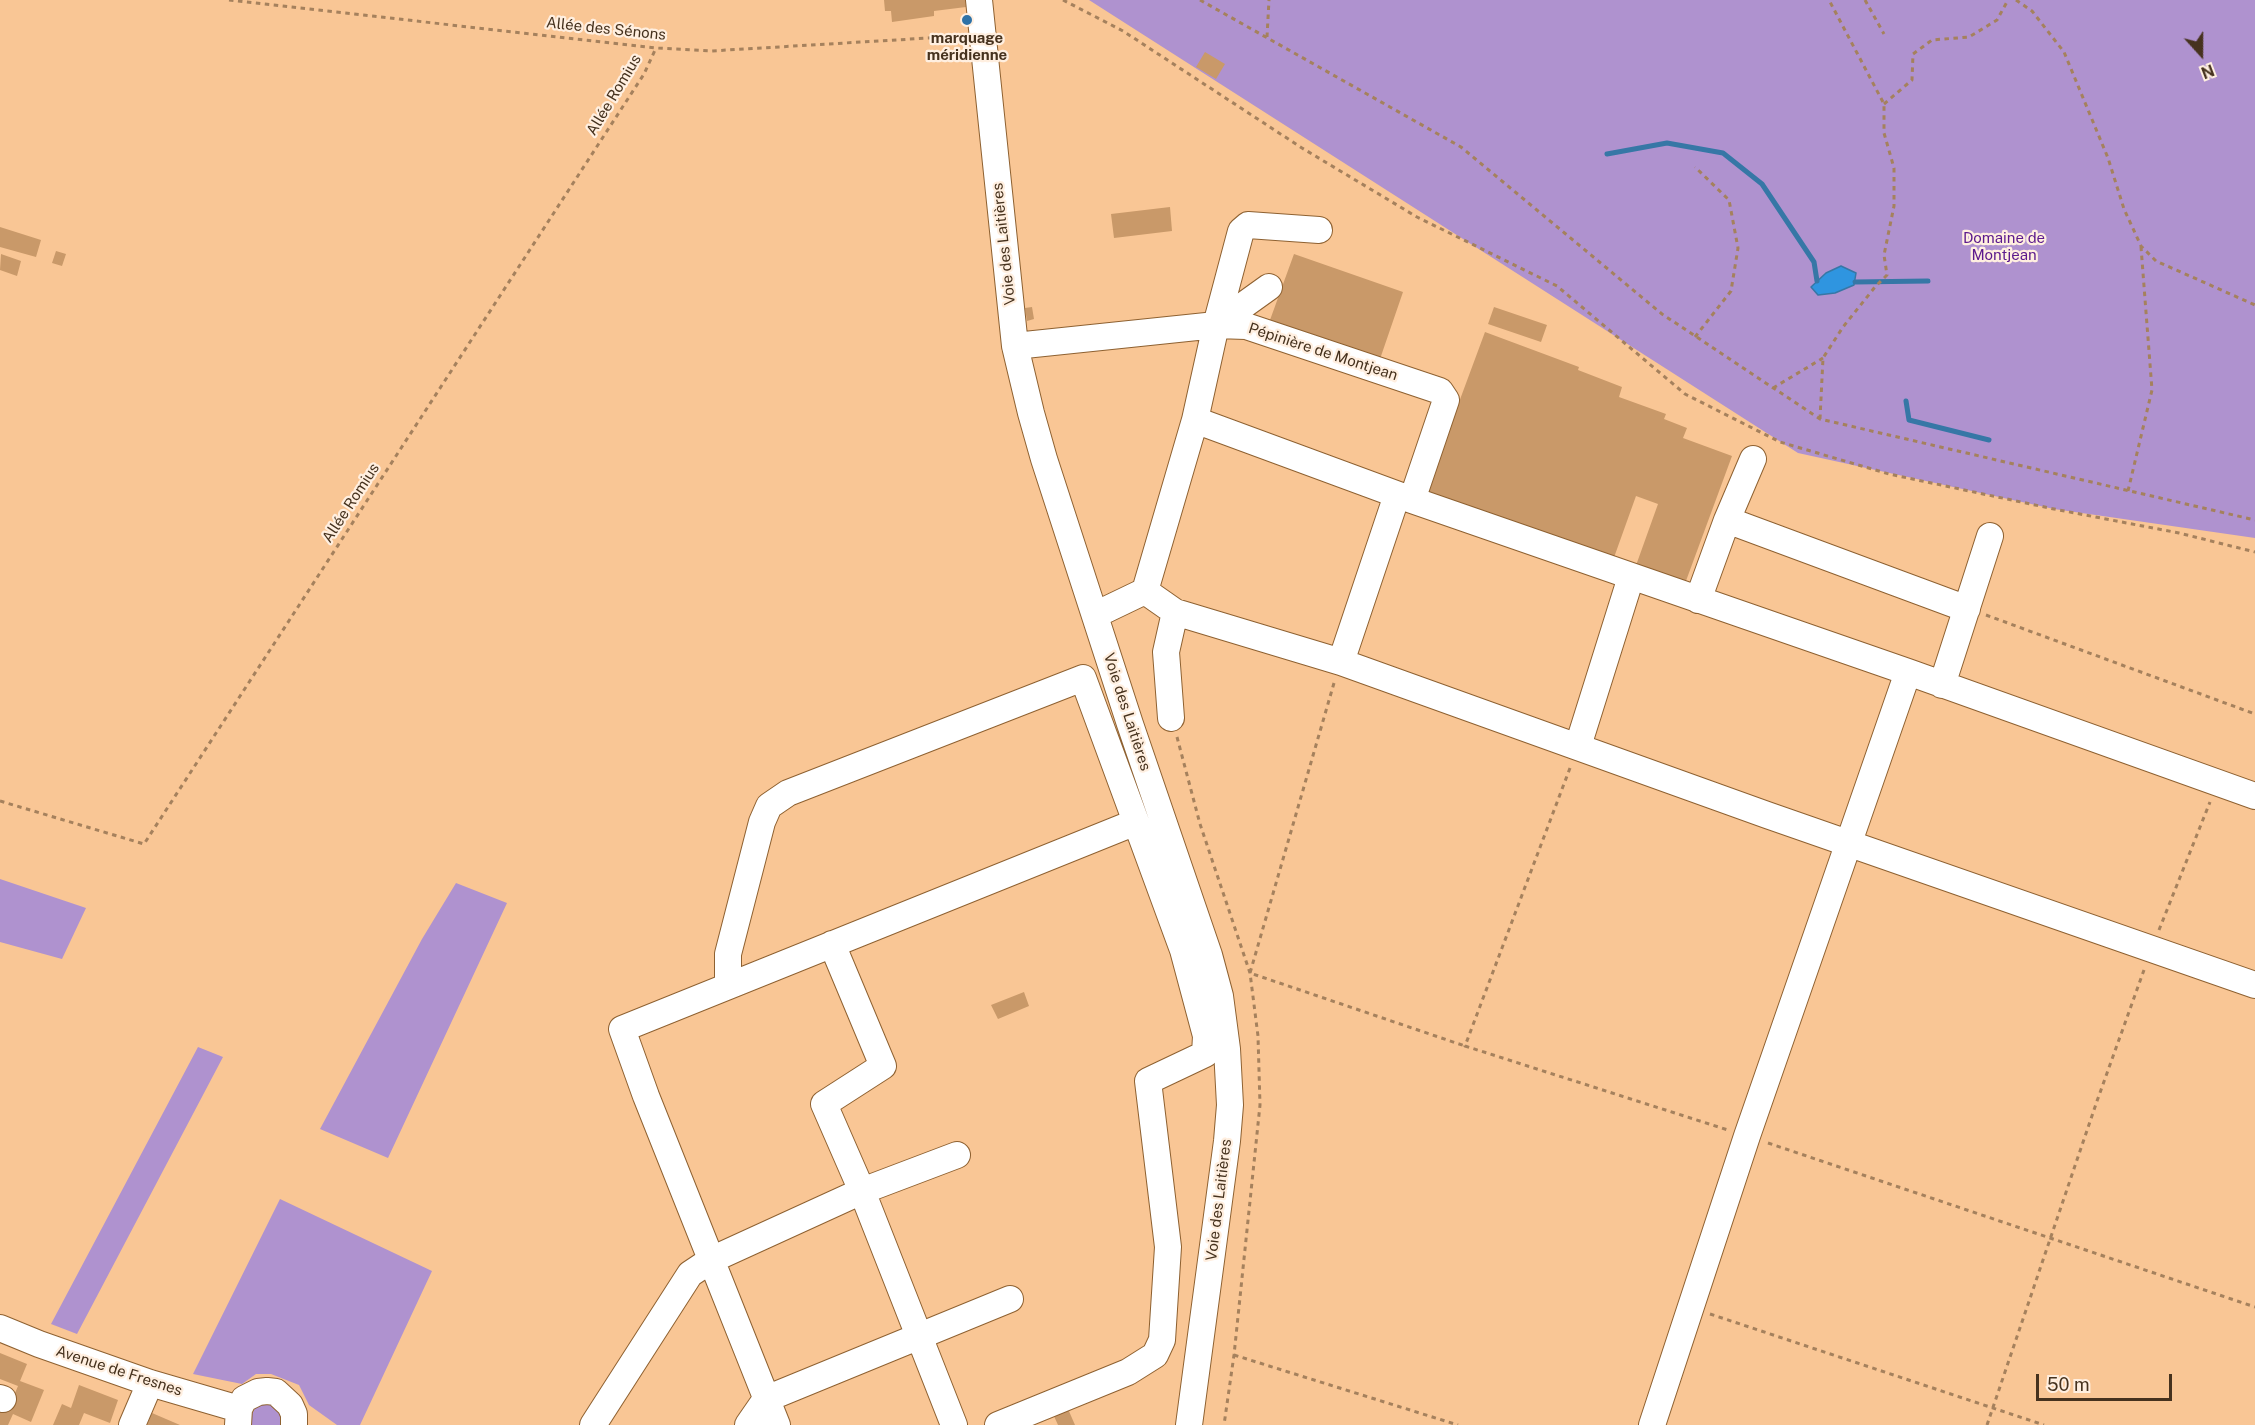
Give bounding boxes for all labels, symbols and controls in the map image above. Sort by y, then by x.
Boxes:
marker: marquage méridienne [960,13,974,27]
street label: Allée des Sénons [545,14,667,44]
north arrow [2171,24,2231,84]
place label: marquage méridienne [927,29,1007,64]
street label: Allée Romius [583,51,645,139]
text: N [2198,60,2217,82]
street label: Voie des Laitières [989,182,1019,306]
park label: Domaine de Montjean [1963,229,2045,264]
street label: Pépinière de Montjean [1246,319,1400,385]
street label: Allée Romius [319,460,383,546]
street label: Voie des Laitières [1099,651,1155,773]
street label: Voie des Laitières [1203,1138,1235,1262]
street label: Avenue de Fresnes [54,1342,184,1400]
scale bar [2039,1362,2176,1400]
text: 50 m [2047,1374,2090,1395]

